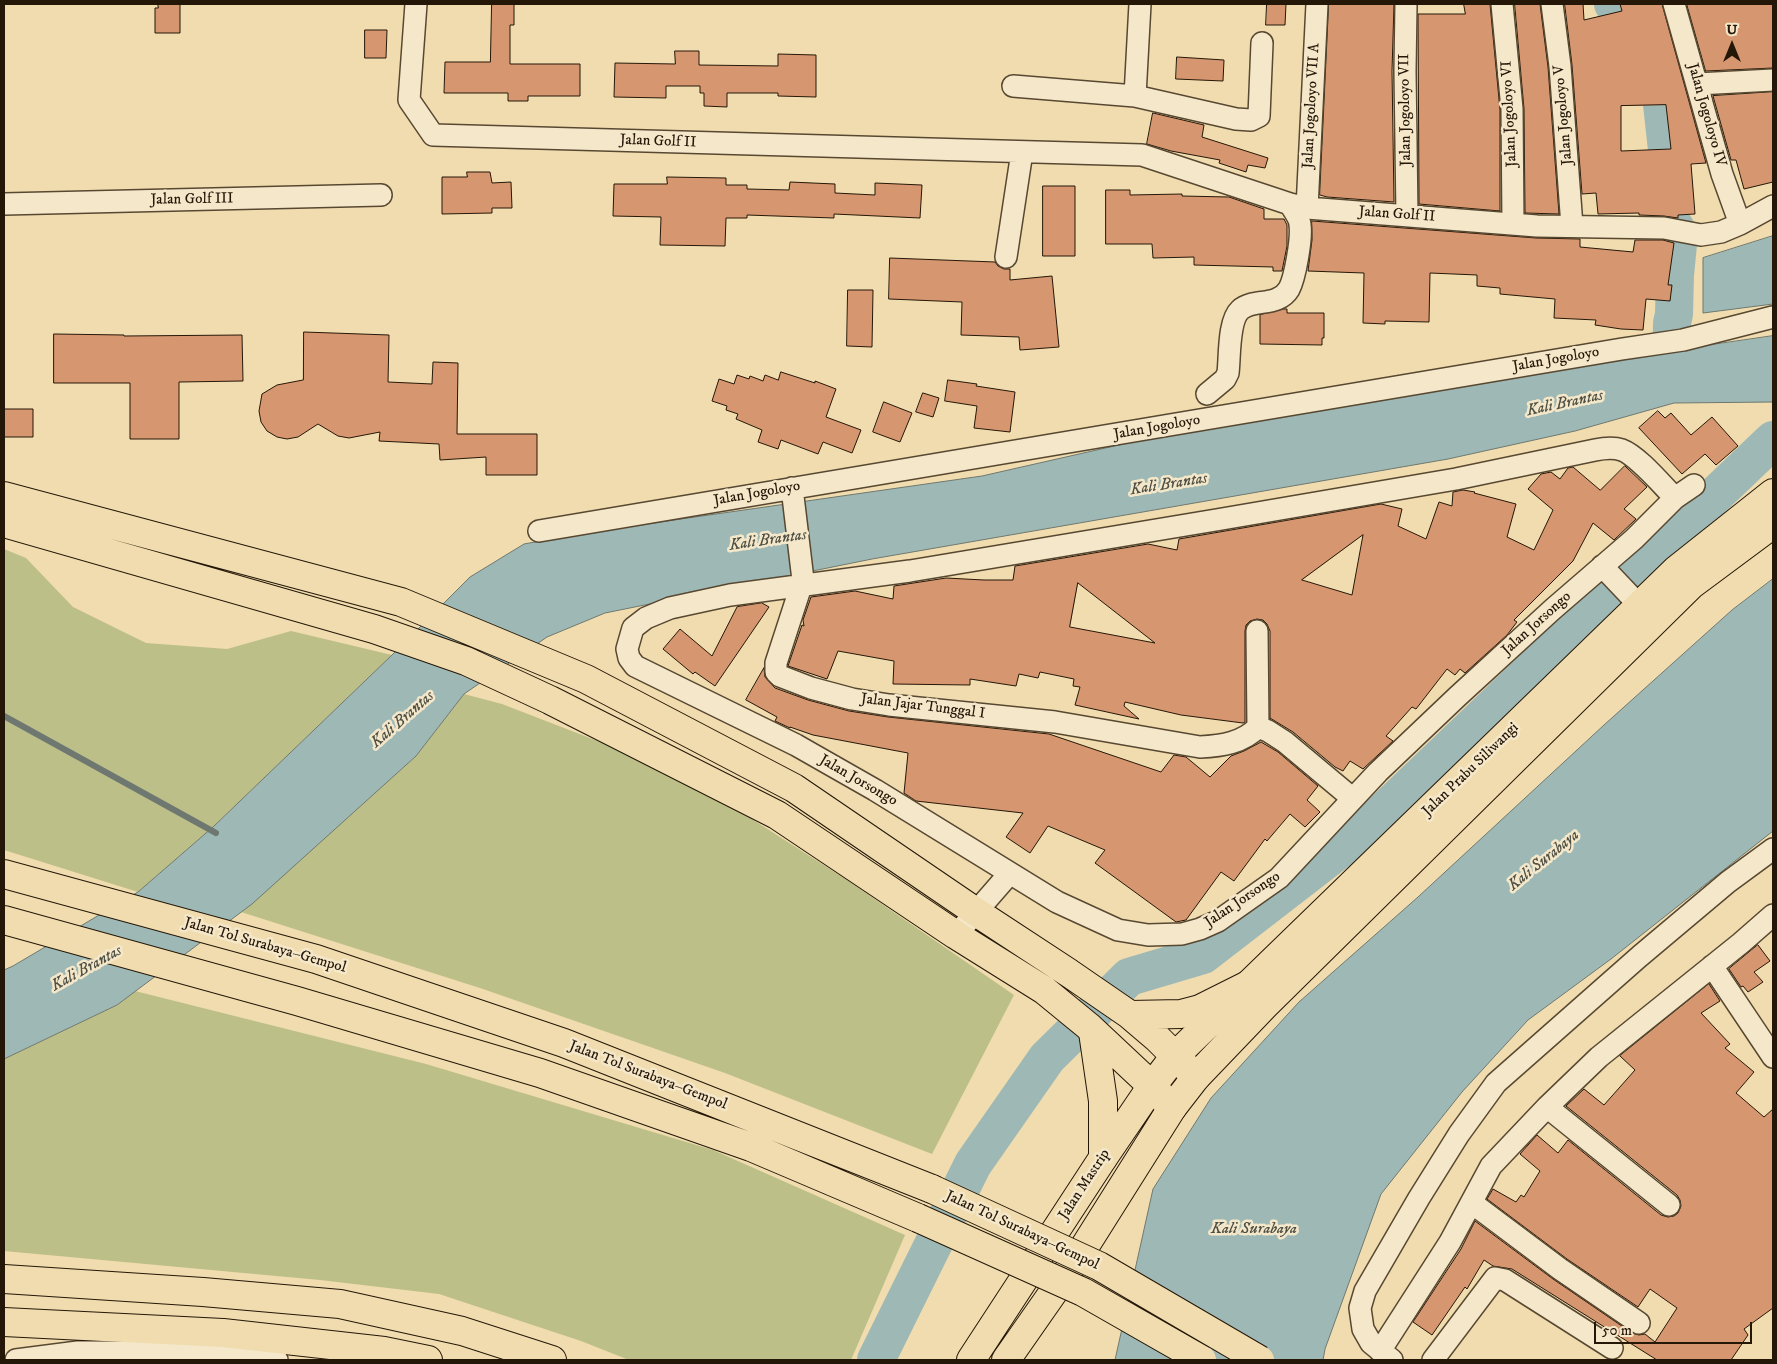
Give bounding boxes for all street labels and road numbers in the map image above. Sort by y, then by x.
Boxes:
street label: Jalan Jogoloyo VII A [1300,43,1324,169]
street label: Jalan Jogoloyo VII [1396,54,1416,166]
street label: Jalan Jogoloyo VI [1498,60,1522,168]
street label: Jalan Jogoloyo IV [1683,61,1729,169]
street label: Jalan Jogoloyo V [1551,64,1577,166]
street label: Jalan Golf II [619,132,697,152]
street label: Jalan Golf III [150,190,234,210]
street label: Jalan Golf II [1358,203,1436,227]
street label: Jalan Jogoloyo [1511,344,1601,376]
street label: Jalan Jogoloyo [1112,412,1202,444]
street label: Jalan Jogoloyo [712,478,802,510]
street label: Jalan Jorsongo [1499,588,1575,660]
street label: Jalan Jajar Tunggal I [860,690,986,724]
street label: Jalan Prabu Siliwangi [1419,719,1523,821]
street label: Jalan Jorsongo [816,751,900,811]
street label: Jalan Jorsongo [1202,868,1284,932]
street label: Jalan Tol Surabaya–Gempol [182,914,348,978]
street label: Jalan Tol Surabaya–Gempol [566,1038,730,1114]
street label: Jalan Mastrip [1055,1146,1115,1224]
street label: Jalan Tol Surabaya–Gempol [942,1187,1102,1275]

